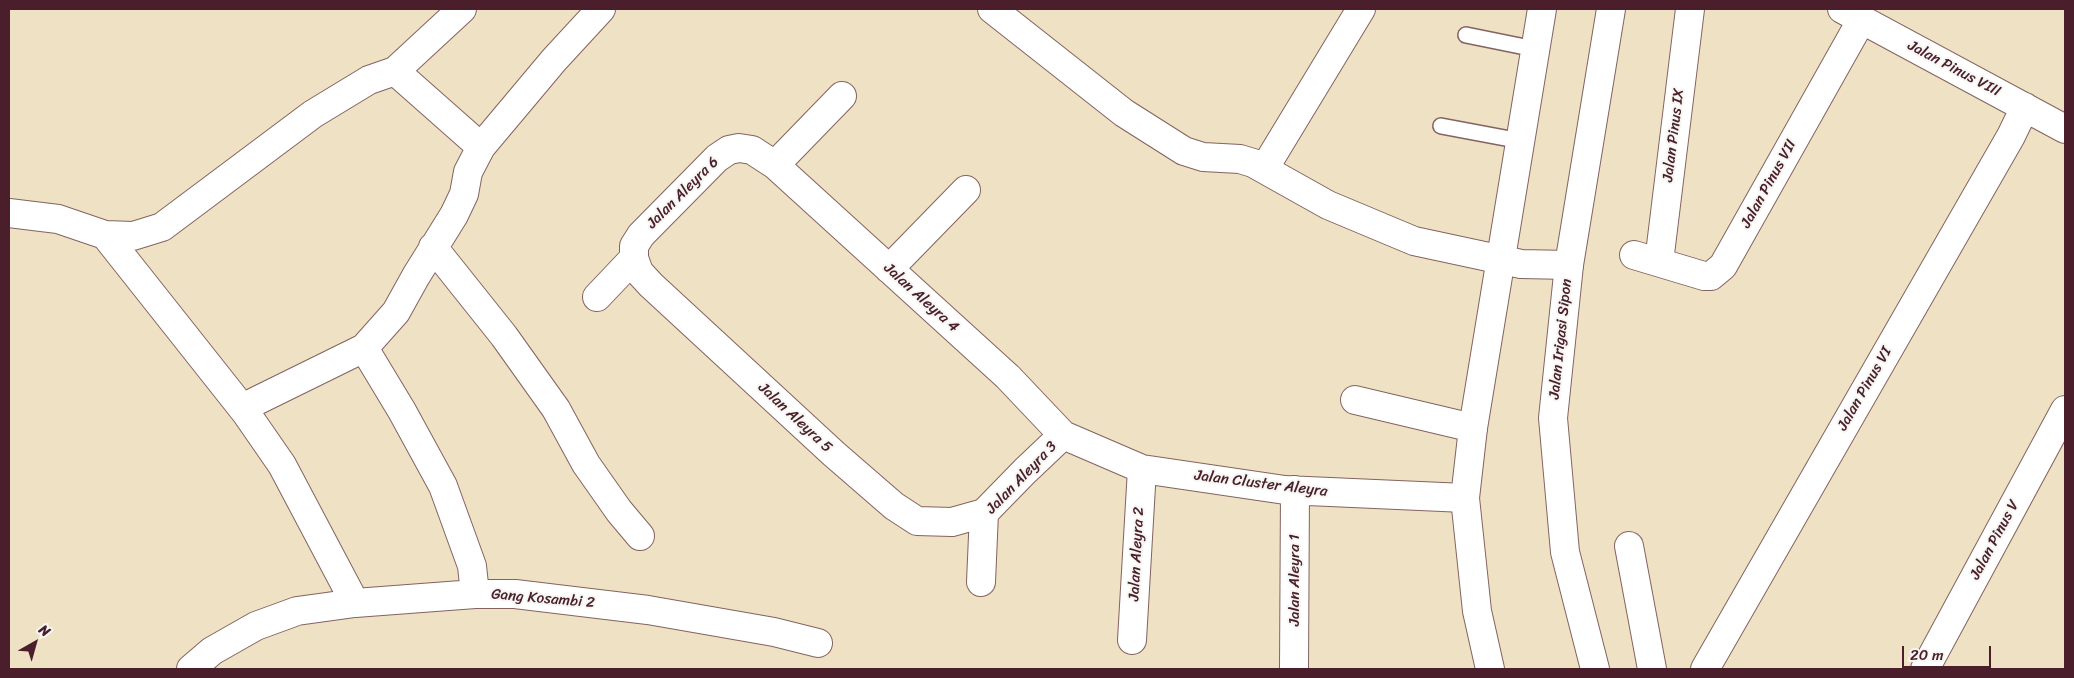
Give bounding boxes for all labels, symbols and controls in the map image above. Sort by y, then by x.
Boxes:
street label: Jalan Pinus VIII [1904,37,2004,101]
street label: Jalan Pinus IX [1659,87,1689,183]
street label: Jalan Pinus VII [1737,137,1801,231]
street label: Jalan Aleyra 6 [643,153,723,233]
street label: Jalan Aleyra 4 [880,260,962,336]
street label: Jalan Irigasi Sipon [1546,278,1576,400]
street label: Jalan Pinus VI [1834,344,1896,434]
street label: Jalan Aleyra 5 [754,379,836,457]
street label: Jalan Aleyra 3 [983,438,1061,518]
street label: Jalan Cluster Aleyra [1193,467,1329,501]
street label: Jalan Pinus V [1967,497,2023,583]
street label: Jalan Aleyra 2 [1126,506,1148,602]
street label: Jalan Aleyra 1 [1286,534,1304,626]
street label: Gang Kosambi 2 [490,586,596,612]
north arrow [10,618,60,668]
text: N [33,618,56,644]
scale bar [1904,636,1993,668]
text: 20 m [1910,642,1944,668]

